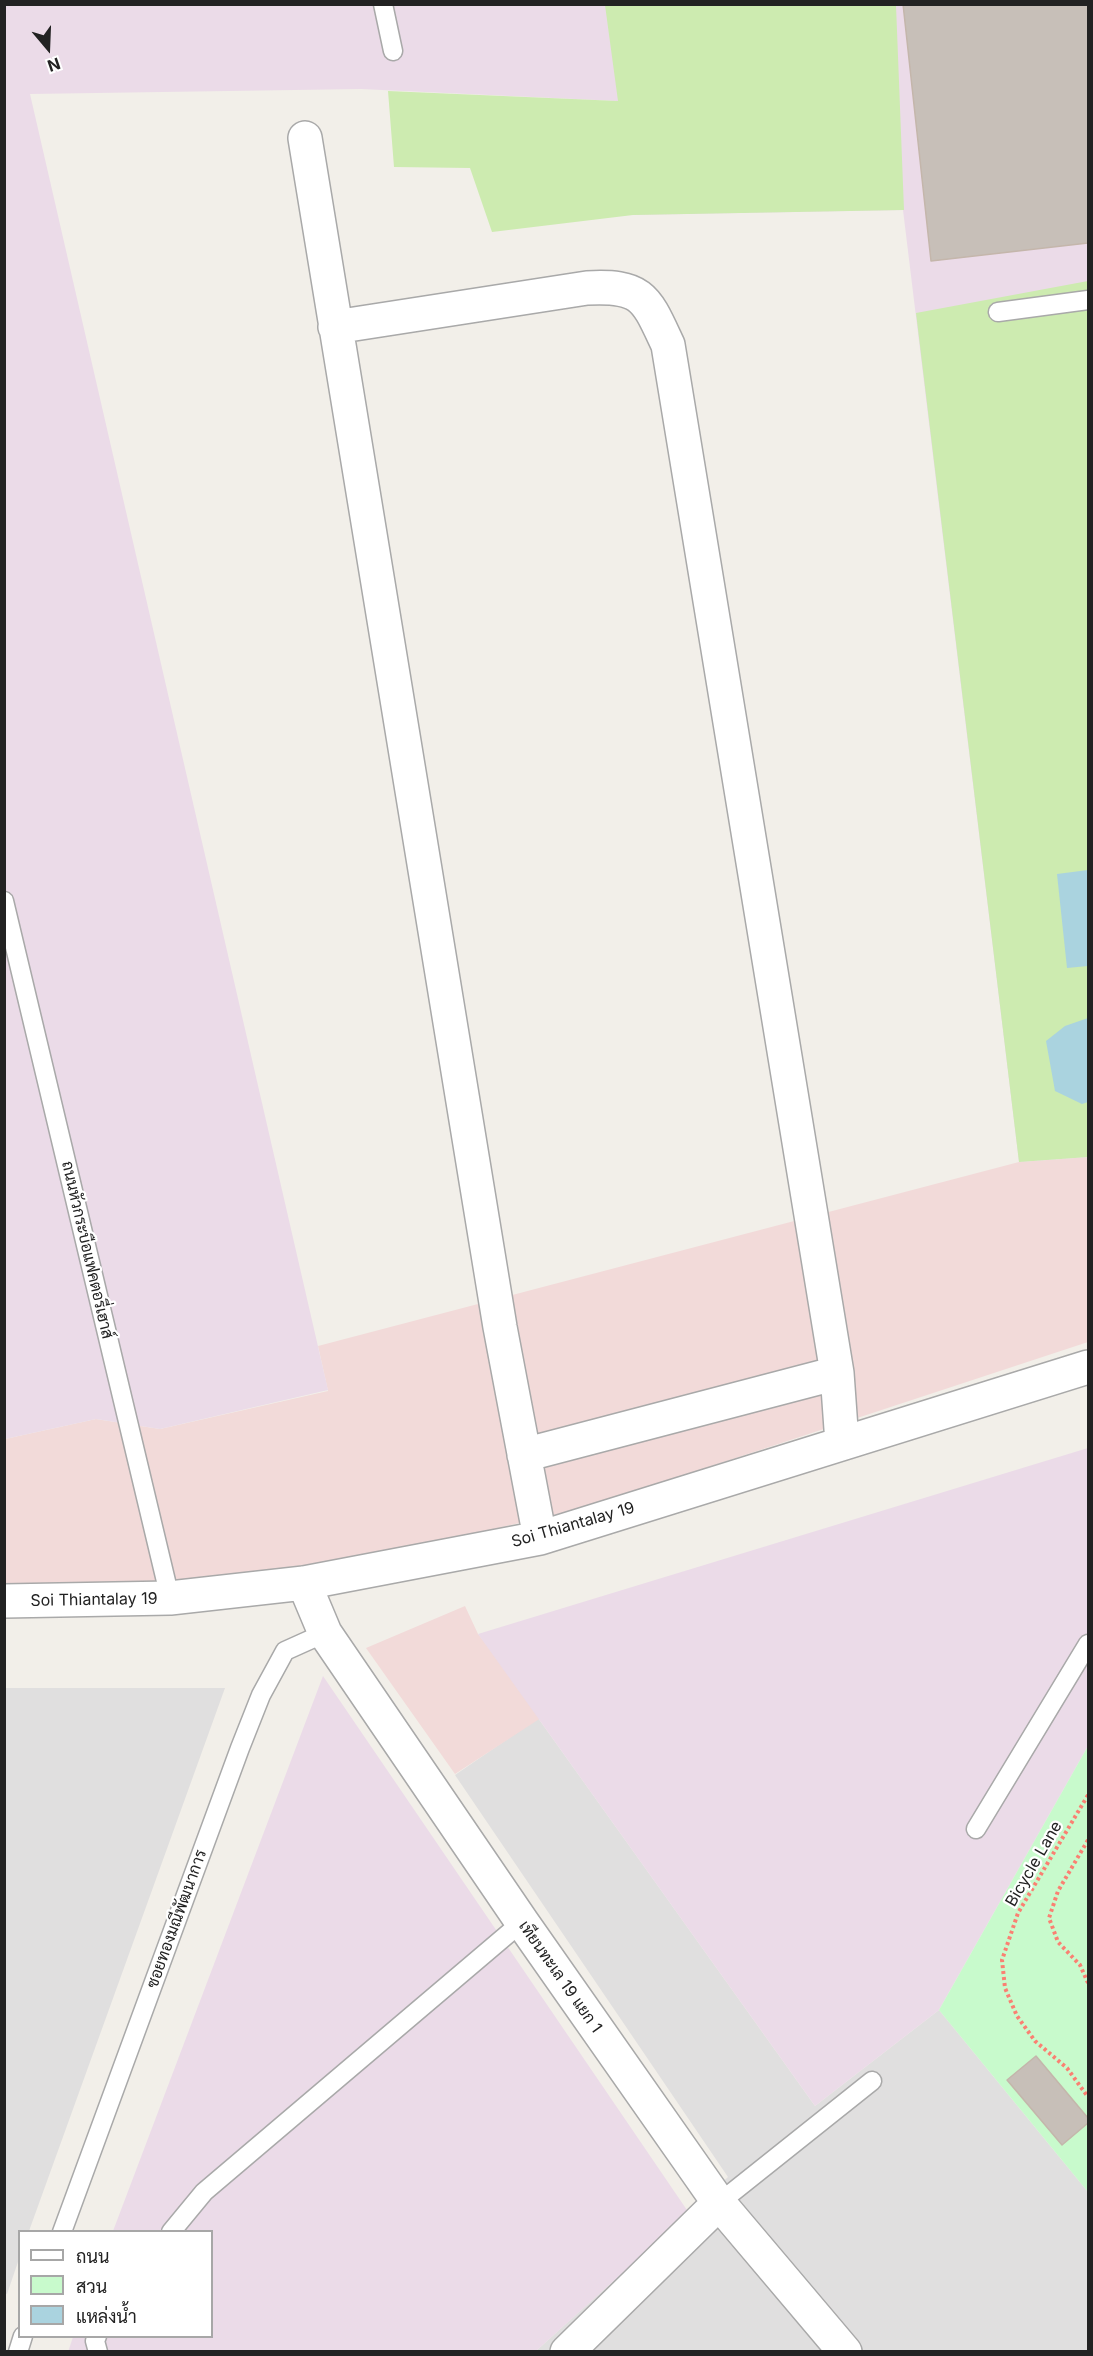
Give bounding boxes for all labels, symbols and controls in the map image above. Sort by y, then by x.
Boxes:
north arrow [18,18,78,78]
text: N [45,54,63,76]
street label: ถนนหัวกระบือแฟคตอรี่เฮาส์ [57,1159,117,1341]
street label: Soi Thiantalay 19 [509,1498,637,1552]
street label: Soi Thiantalay 19 [30,1589,158,1611]
street label: Bicycle Lane [1002,1818,1066,1910]
street label: ซอยทองมณีพัฒนาการ [143,1847,211,1991]
street label: เทียนทะเล 19 แยก 1 [514,1917,606,2037]
legend [18,2230,213,2338]
text: ถนน [76,2246,109,2267]
text: สวน [76,2276,107,2297]
text: แหล่งน้ำ [76,2306,137,2327]

